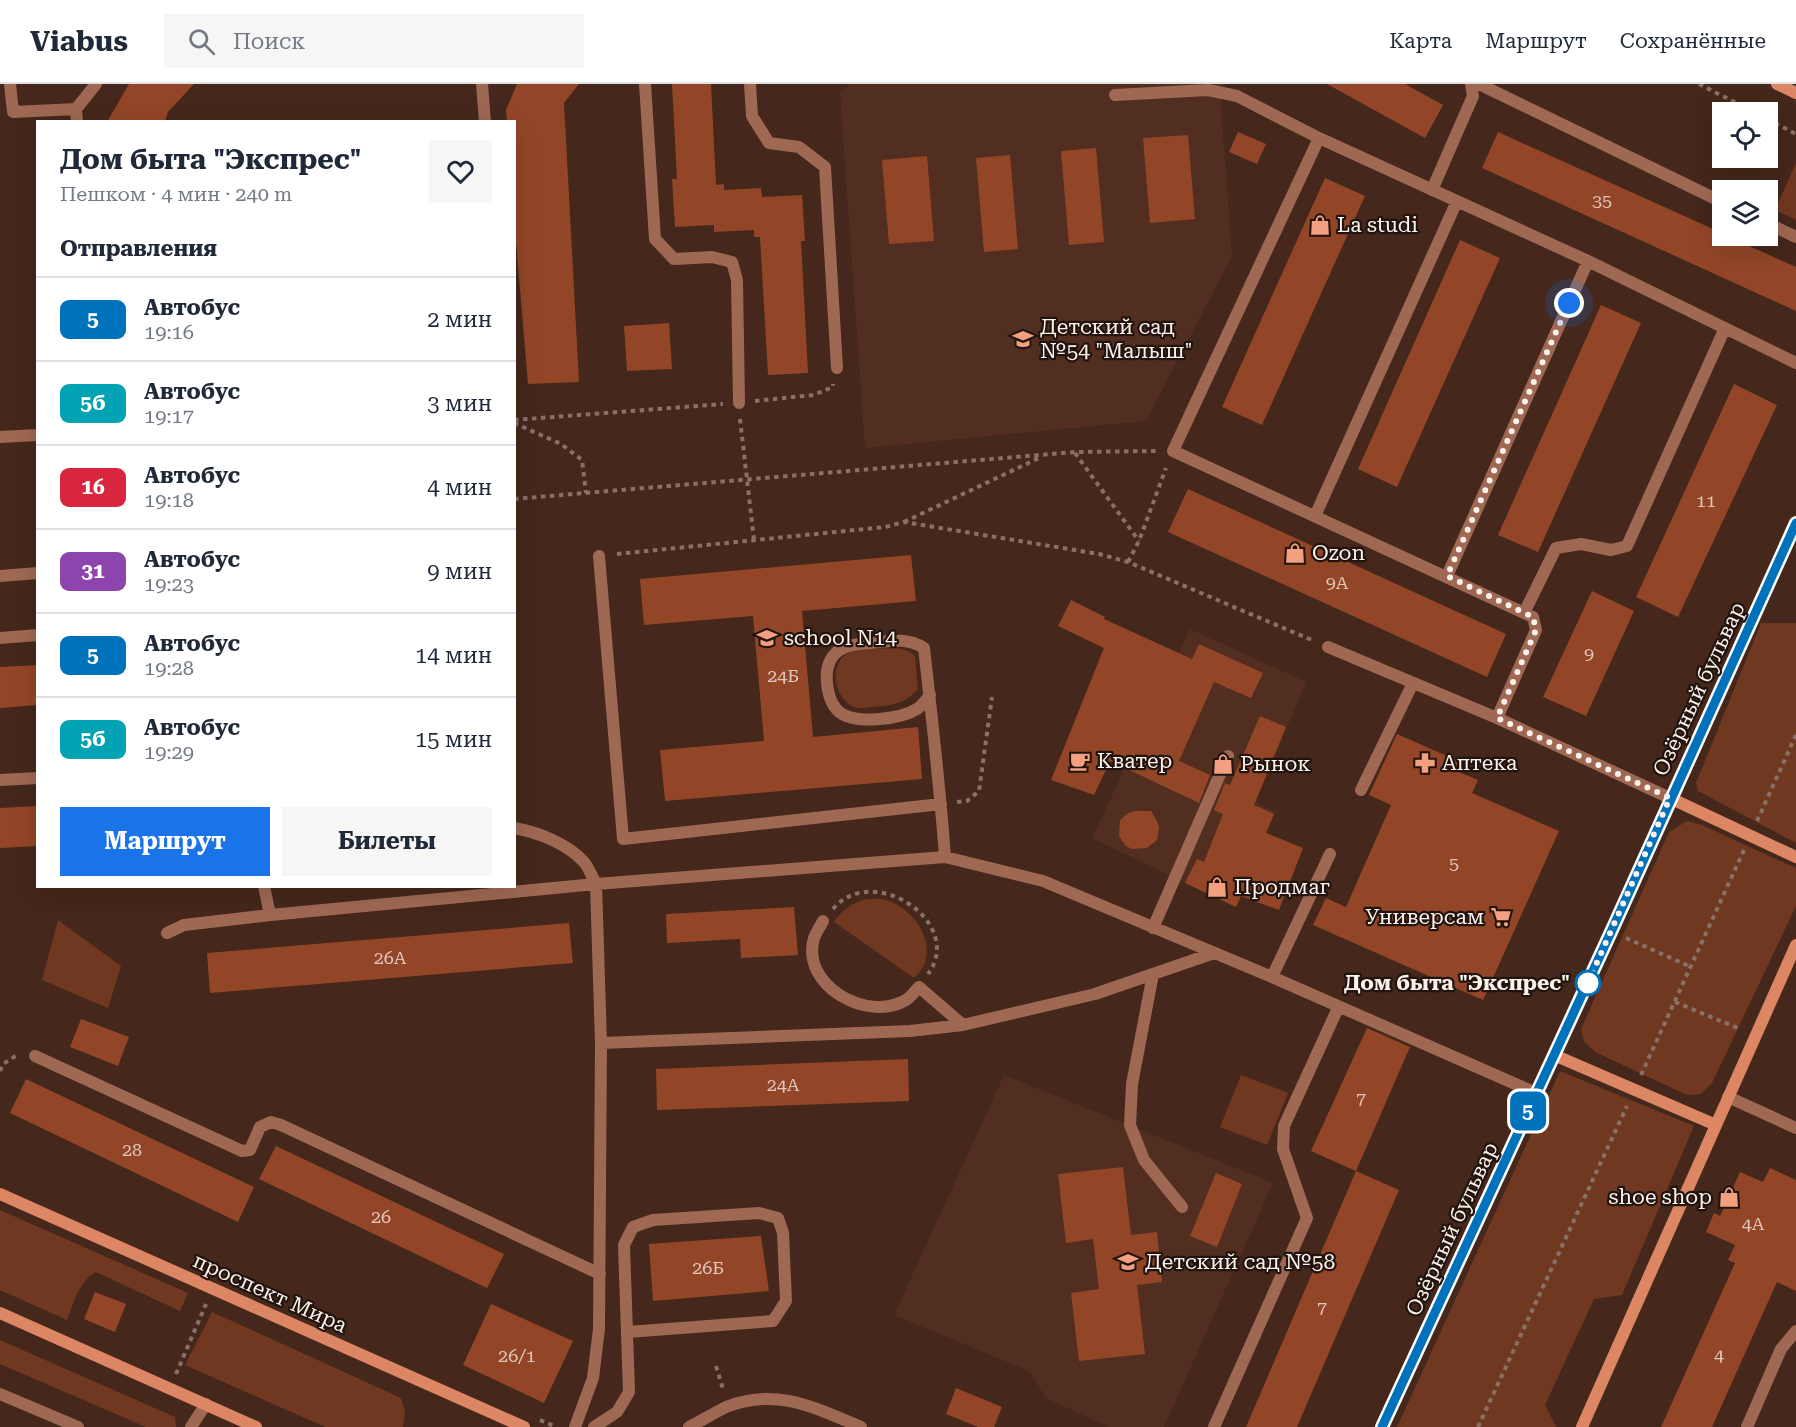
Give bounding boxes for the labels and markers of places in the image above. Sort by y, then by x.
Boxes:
shop icon: La studi [1308,213,1332,237]
place label: La studi [1337,213,1418,237]
place label: Детский сад №54 "Малыш" [1040,315,1193,363]
school or university icon: Детский сад №54 "Малыш" [1011,327,1035,351]
shop icon: Ozon [1283,541,1307,565]
place label: Ozon [1312,541,1365,565]
school or university icon: school N14 [755,626,779,650]
place label: school N14 [784,626,897,650]
cafe icon: Кватер [1068,749,1092,773]
place label: Кватер [1097,749,1172,773]
pharmacy icon: Аптека [1413,751,1437,775]
place label: Аптека [1442,751,1518,775]
shop icon: Рынок [1211,752,1235,776]
place label: Рынок [1240,752,1311,776]
shop icon: Продмаг [1205,875,1229,899]
place label: Продмаг [1234,875,1330,899]
place label: Универсам [1365,905,1484,929]
supermarket icon: Универсам [1489,905,1513,929]
marker: Дом быта "Экспрес" [1575,970,1601,996]
place label: Дом быта "Экспрес" [1344,971,1570,995]
place label: shoe shop [1609,1185,1712,1209]
shop icon: shoe shop [1717,1185,1741,1209]
school or university icon: Детский сад №58 [1116,1250,1140,1274]
place label: Детский сад №58 [1145,1250,1335,1274]

